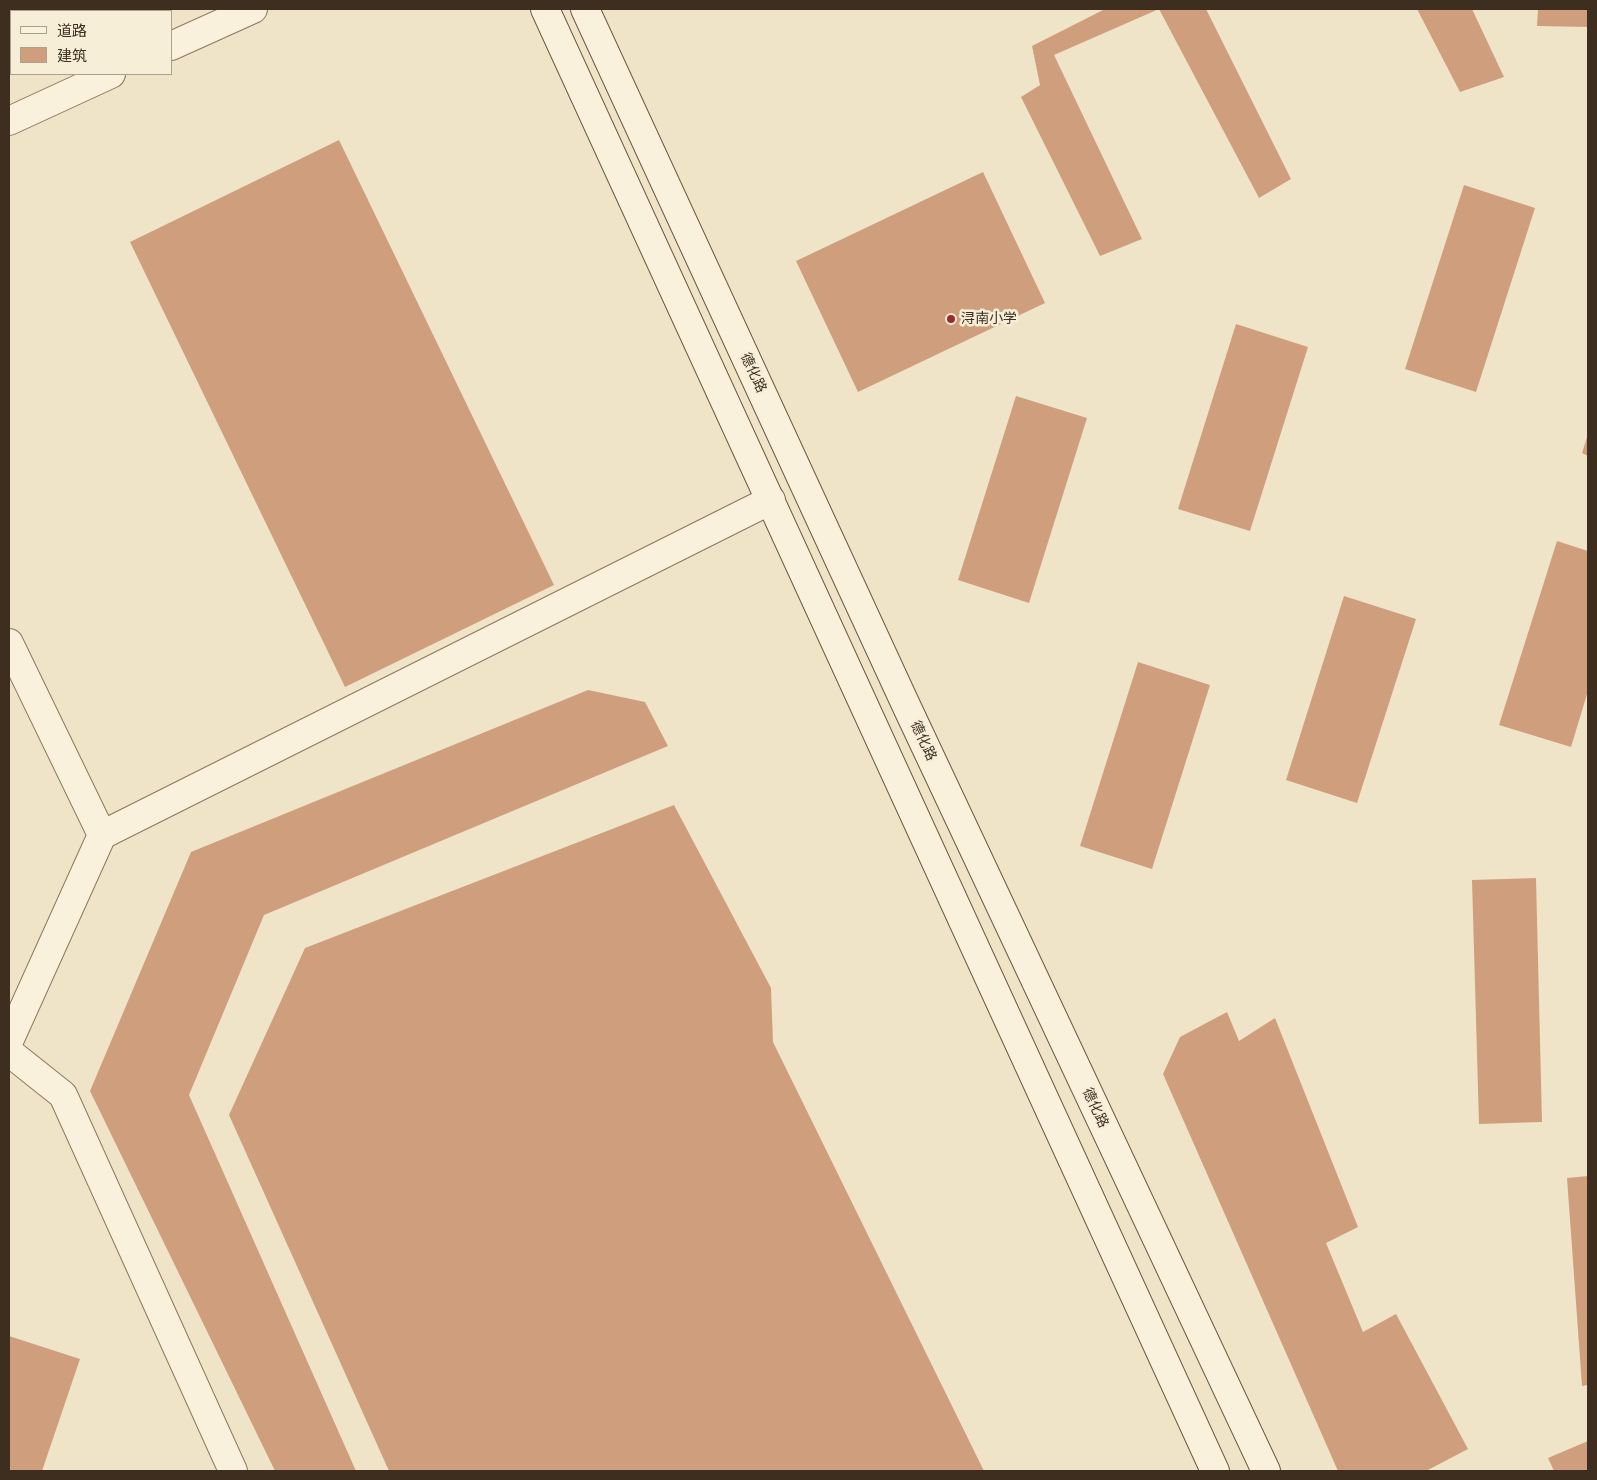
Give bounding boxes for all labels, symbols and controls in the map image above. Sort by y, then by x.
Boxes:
legend [10,10,172,75]
text: 道路 [57,22,87,40]
text: 建筑 [57,47,87,65]
place label: 浔南小学 [961,311,1017,327]
marker: 浔南小学 [945,313,957,325]
street label: 德化路 [737,350,769,396]
street label: 德化路 [907,718,939,764]
street label: 德化路 [1079,1085,1111,1131]

